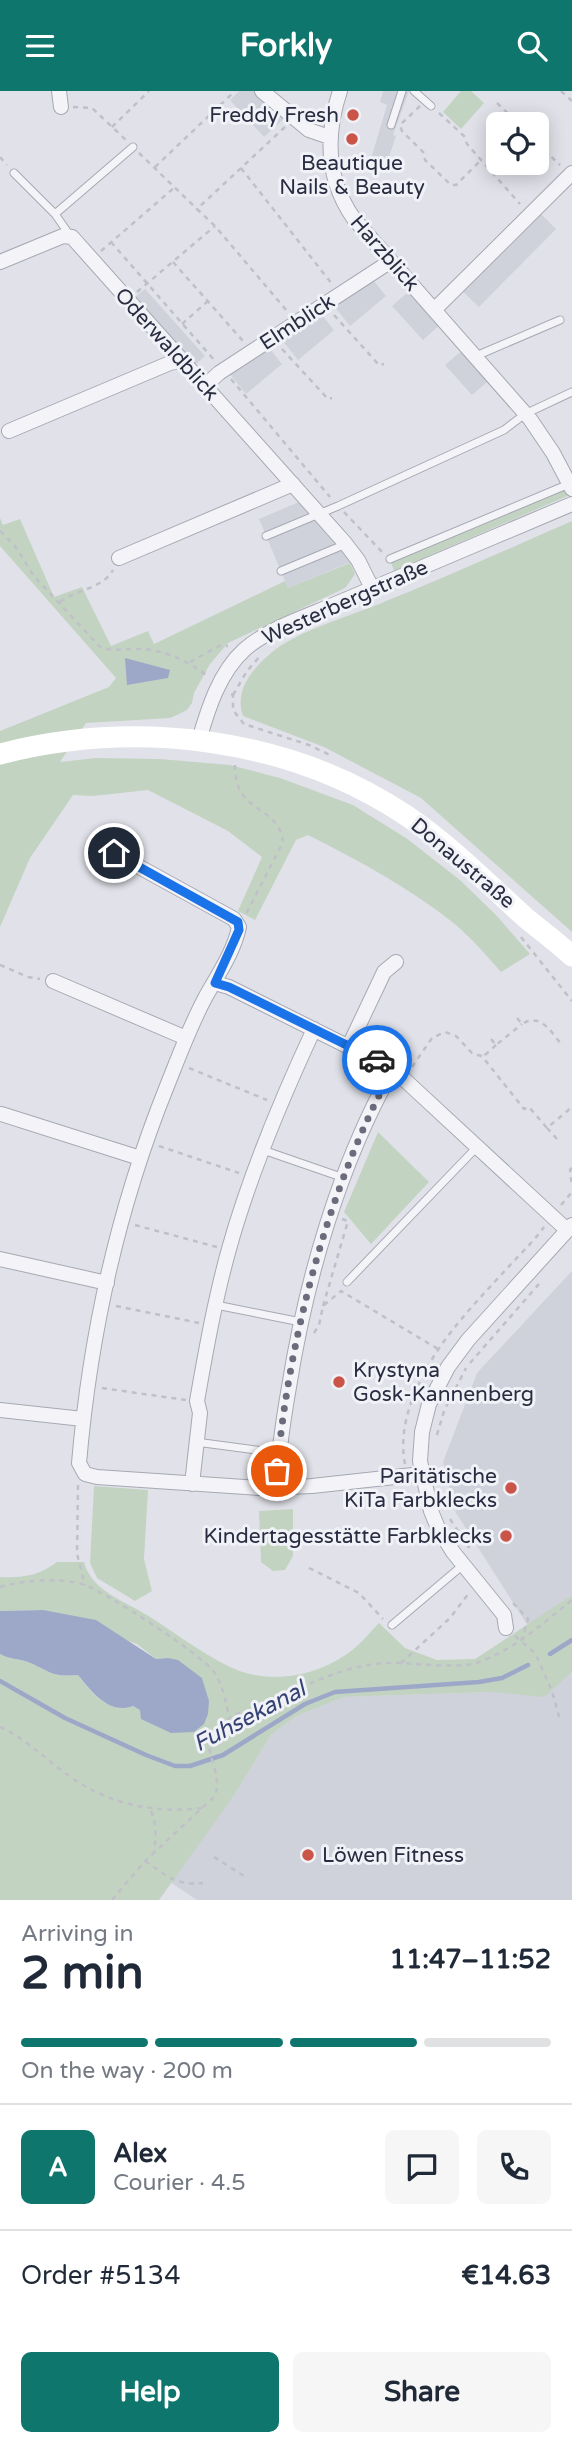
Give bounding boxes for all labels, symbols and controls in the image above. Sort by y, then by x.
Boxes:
icon: menu [21,27,59,65]
text: Forkly [240,27,332,65]
icon: search [513,27,551,65]
place label: Freddy Fresh [209,103,339,128]
marker: Freddy Fresh [345,107,361,123]
map controls [486,112,549,175]
button: locate [486,112,549,175]
marker: Beautique Nails & Beauty [344,131,360,147]
place label: Beautique Nails & Beauty [279,151,425,200]
street label: Harzblick [345,210,424,296]
street label: Oderwaldblick [110,283,224,406]
street label: Elmblick [255,289,339,356]
street label: Westerbergstraße [259,555,432,650]
street label: Donaustraße [406,813,520,914]
pin [84,823,144,883]
icon: home [95,834,133,872]
courier [342,1025,412,1095]
icon: car [358,1041,396,1079]
place label: Krystyna Gosk-Kannenberg [353,1358,534,1407]
marker: Krystyna Gosk-Kannenberg [331,1374,347,1390]
pin [247,1441,307,1501]
icon: bag [258,1452,296,1490]
place label: Paritätische KiTa Farbklecks [344,1464,497,1513]
marker: Paritätische KiTa Farbklecks [503,1480,519,1496]
place label: Kindertagesstätte Farbklecks [203,1524,492,1549]
marker: Kindertagesstätte Farbklecks [498,1528,514,1544]
water label: Fuhsekanal [189,1675,312,1758]
place label: Löwen Fitness [322,1843,464,1868]
marker: Löwen Fitness [300,1847,316,1863]
text: Arriving in [21,1920,134,1948]
text: 11:47–11:52 [390,1944,551,1975]
text: 2 min [21,1946,144,2001]
text: On the way · 200 m [21,2057,233,2085]
button: chat [385,2130,459,2204]
button: phone [477,2130,551,2204]
text: Alex [113,2138,167,2169]
text: A [48,2152,68,2183]
text: Courier · 4.5 [113,2169,246,2197]
text: Order #5134 [21,2260,181,2291]
text: €14.63 [461,2260,551,2291]
button: Help [21,2352,279,2432]
button: Share [293,2352,551,2432]

